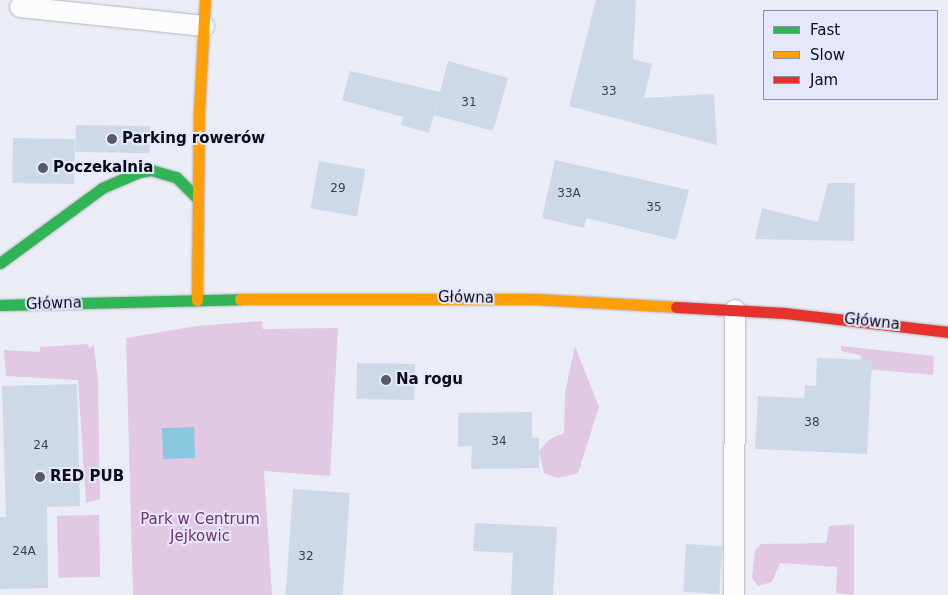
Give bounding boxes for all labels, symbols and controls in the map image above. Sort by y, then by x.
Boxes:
legend [763,10,938,100]
text: Fast [810,21,840,39]
text: Slow [810,46,845,64]
text: Jam [810,71,838,89]
house number: 33 [601,85,617,99]
house number: 31 [461,96,477,110]
place label: Parking rowerów [122,130,265,148]
marker: Parking rowerów [106,133,118,145]
place label: Poczekalnia [53,159,153,177]
marker: Poczekalnia [37,162,49,174]
house number: 29 [330,182,346,196]
house number: 33A [557,187,581,201]
house number: 35 [646,201,662,215]
street label: Główna [438,289,494,307]
street label: Główna [26,294,82,314]
street label: Główna [843,310,901,334]
place label: Na rogu [396,371,463,389]
marker: Na rogu [380,374,392,386]
house number: 38 [804,416,820,430]
house number: 34 [491,435,507,449]
house number: 24 [33,439,49,453]
place label: RED PUB [50,468,124,486]
marker: RED PUB [34,471,46,483]
park label: Park w Centrum Jejkowic [140,510,260,545]
house number: 24A [12,545,36,559]
house number: 32 [298,550,314,564]

